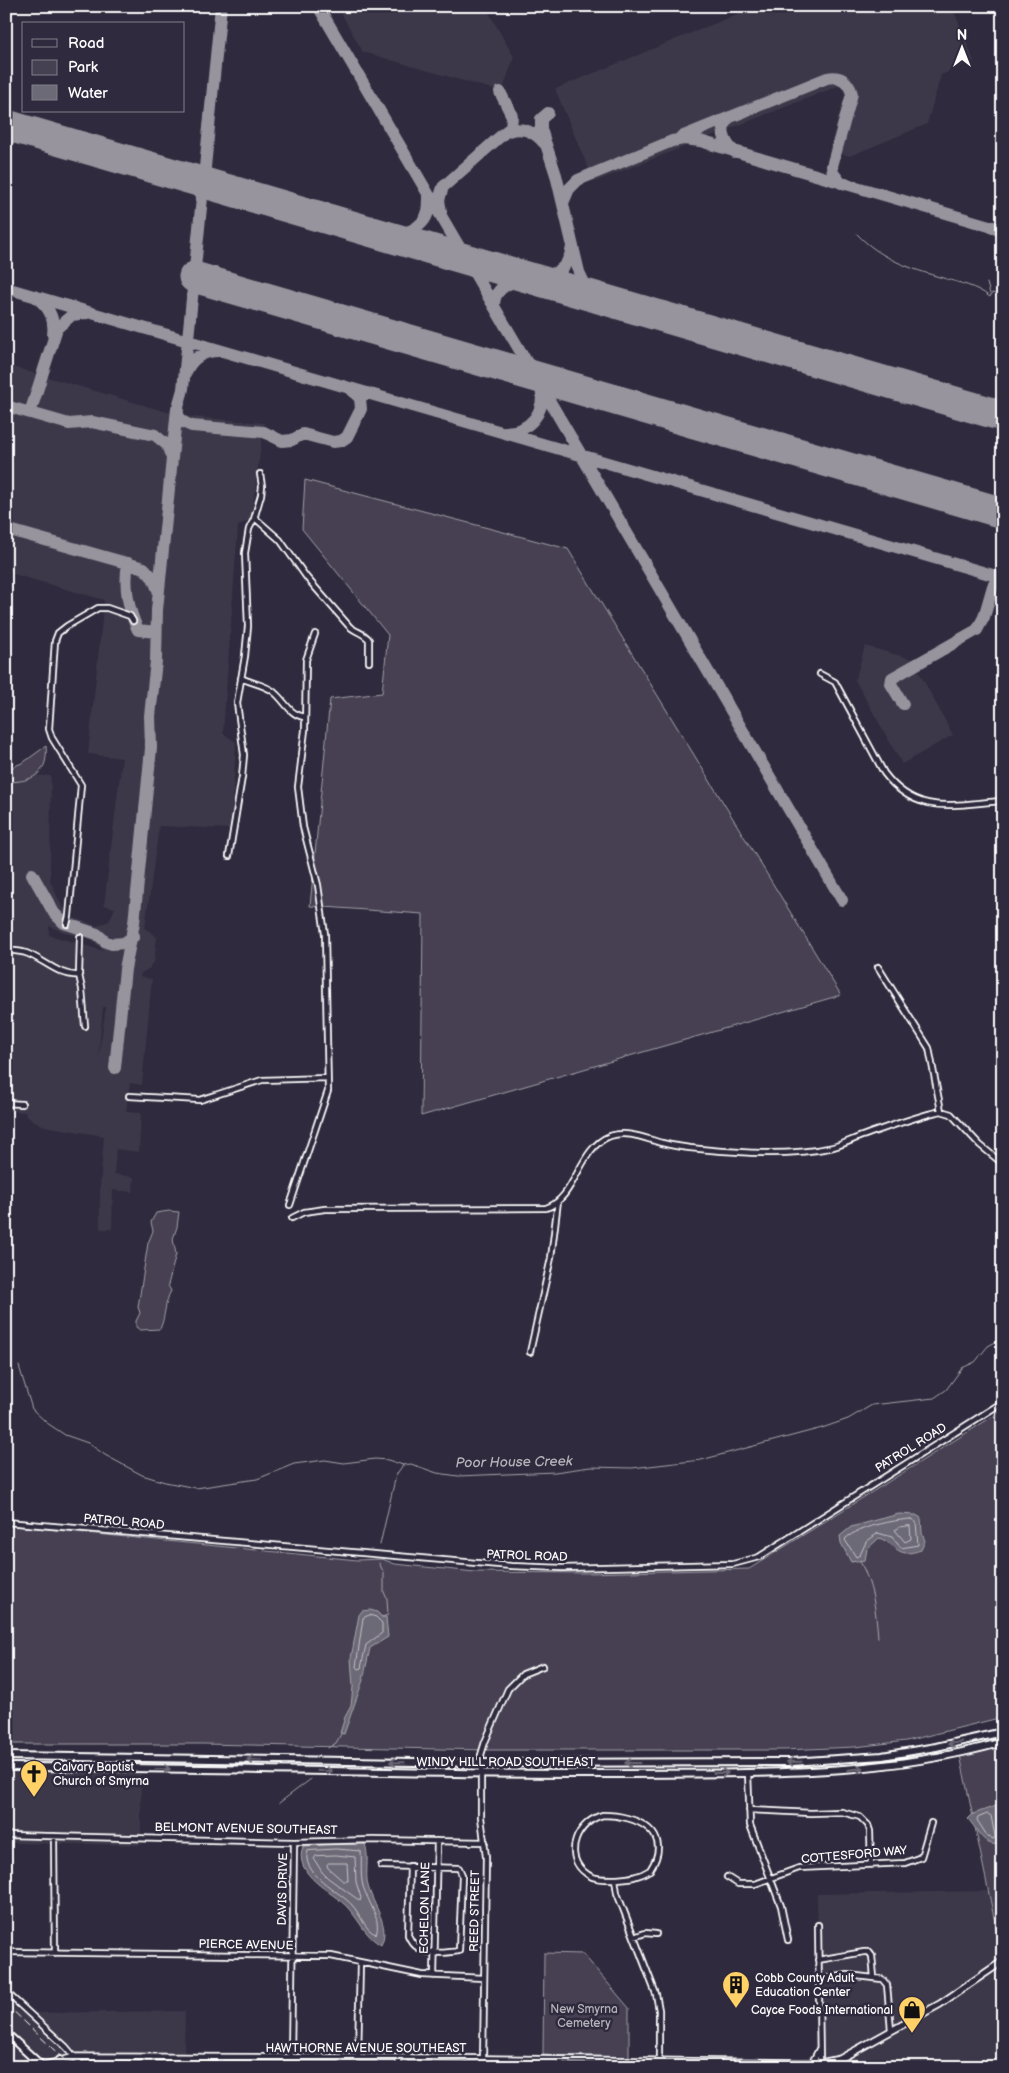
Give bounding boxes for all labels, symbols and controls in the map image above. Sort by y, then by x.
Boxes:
legend [22,22,185,112]
north arrow [936,22,986,72]
text: N [957,27,967,44]
text: Road [68,34,104,53]
text: Park [68,58,99,77]
text: Water [68,84,108,103]
street label: PATROL ROAD [873,1420,950,1476]
water label: Poor House Creek [455,1452,574,1472]
street label: PATROL ROAD [83,1511,165,1533]
street label: PATROL ROAD [486,1547,568,1565]
one-way arrow [948,1739,964,1749]
one-way arrow [246,1755,262,1765]
street label: WINDY HILL ROAD SOUTHEAST [417,1755,596,1770]
one-way arrow [389,1757,406,1767]
one-way arrow [787,1757,803,1767]
one-way arrow [624,1758,640,1768]
church icon: Calvary Baptist Church of Smyrna [19,1759,49,1798]
place label: Calvary Baptist Church of Smyrna [53,1760,149,1789]
one-way arrow [154,1764,171,1774]
one-way arrow [848,1764,864,1774]
one-way arrow [317,1766,333,1776]
one-way arrow [712,1768,729,1778]
street label: BELMONT AVENUE SOUTHEAST [154,1820,338,1838]
street label: COTTESFORD WAY [800,1843,909,1867]
street label: DAVIS DRIVE [275,1852,291,1925]
street label: ECHELON LANE [417,1862,433,1954]
street label: REED STREET [467,1869,483,1952]
street label: PIERCE AVENUE [199,1937,294,1953]
building icon: Cobb County Adult Education Center [721,1970,751,2009]
place label: Cobb County Adult Education Center [755,1971,855,2000]
shop icon: Cayce Foods International [897,1995,927,2034]
park label: New Smyrna Cemetery [550,2002,618,2031]
place label: Cayce Foods International [751,2003,893,2018]
street label: HAWTHORNE AVENUE SOUTHEAST [265,2041,467,2056]

